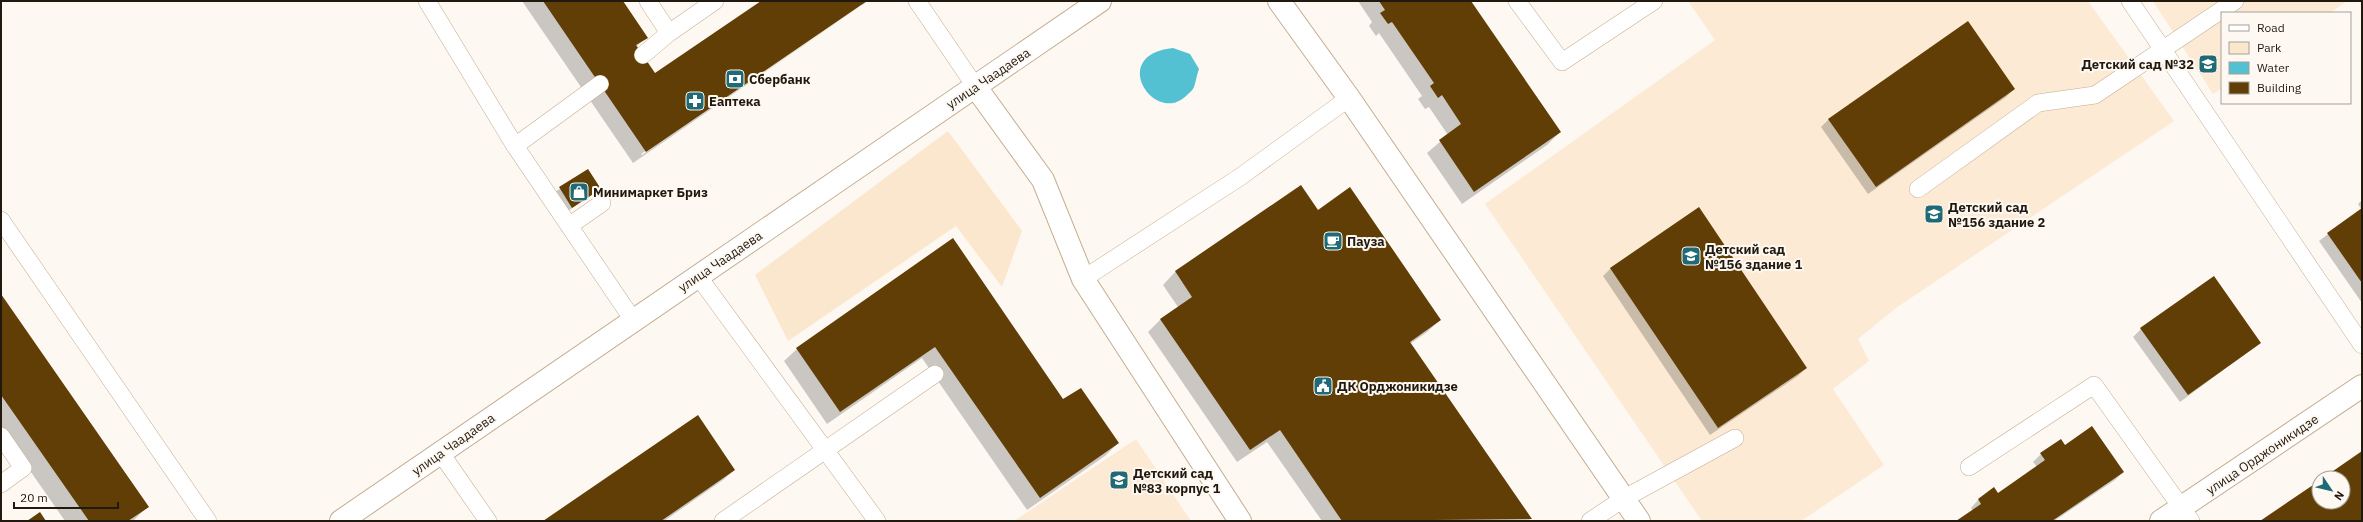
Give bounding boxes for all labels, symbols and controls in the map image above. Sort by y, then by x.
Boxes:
legend [2221,12,2351,104]
text: Road [2257,20,2285,35]
text: Park [2257,40,2282,55]
street label: улица Чаадаева [943,44,1034,113]
school or university icon: Детский сад №32 [2197,53,2219,75]
place label: Детский сад №32 [2081,56,2194,73]
text: Water [2257,60,2290,75]
bank icon: Сбербанк [724,68,746,90]
place label: Сбербанк [749,71,811,88]
text: Building [2257,80,2302,95]
pharmacy icon: Еаптека [684,90,706,112]
place label: Еаптека [709,93,761,110]
shop icon: Минимаркет Бриз [568,181,590,203]
place label: Минимаркет Бриз [593,184,708,201]
place label: Детский сад №156 здание 2 [1948,199,2045,231]
school or university icon: Детский сад №156 здание 2 [1923,203,1945,225]
street label: улица Чаадаева [675,227,766,296]
cafe icon: Пауза [1322,230,1344,252]
place label: Пауза [1347,233,1385,250]
place label: Детский сад №156 здание 1 [1705,241,1802,273]
school or university icon: Детский сад №156 здание 1 [1680,245,1702,267]
public building icon: ДК Орджоникидзе [1312,375,1334,397]
place label: ДК Орджоникидзе [1337,378,1458,395]
street label: улица Чаадаева [408,409,498,479]
street label: улица Орджоникидзе [2203,410,2322,498]
place label: Детский сад №83 корпус 1 [1133,465,1221,497]
school or university icon: Детский сад №83 корпус 1 [1108,469,1130,491]
north arrow [2311,470,2351,510]
scale bar [14,484,118,510]
text: N [2331,488,2347,503]
text: 20 m [20,490,48,505]

